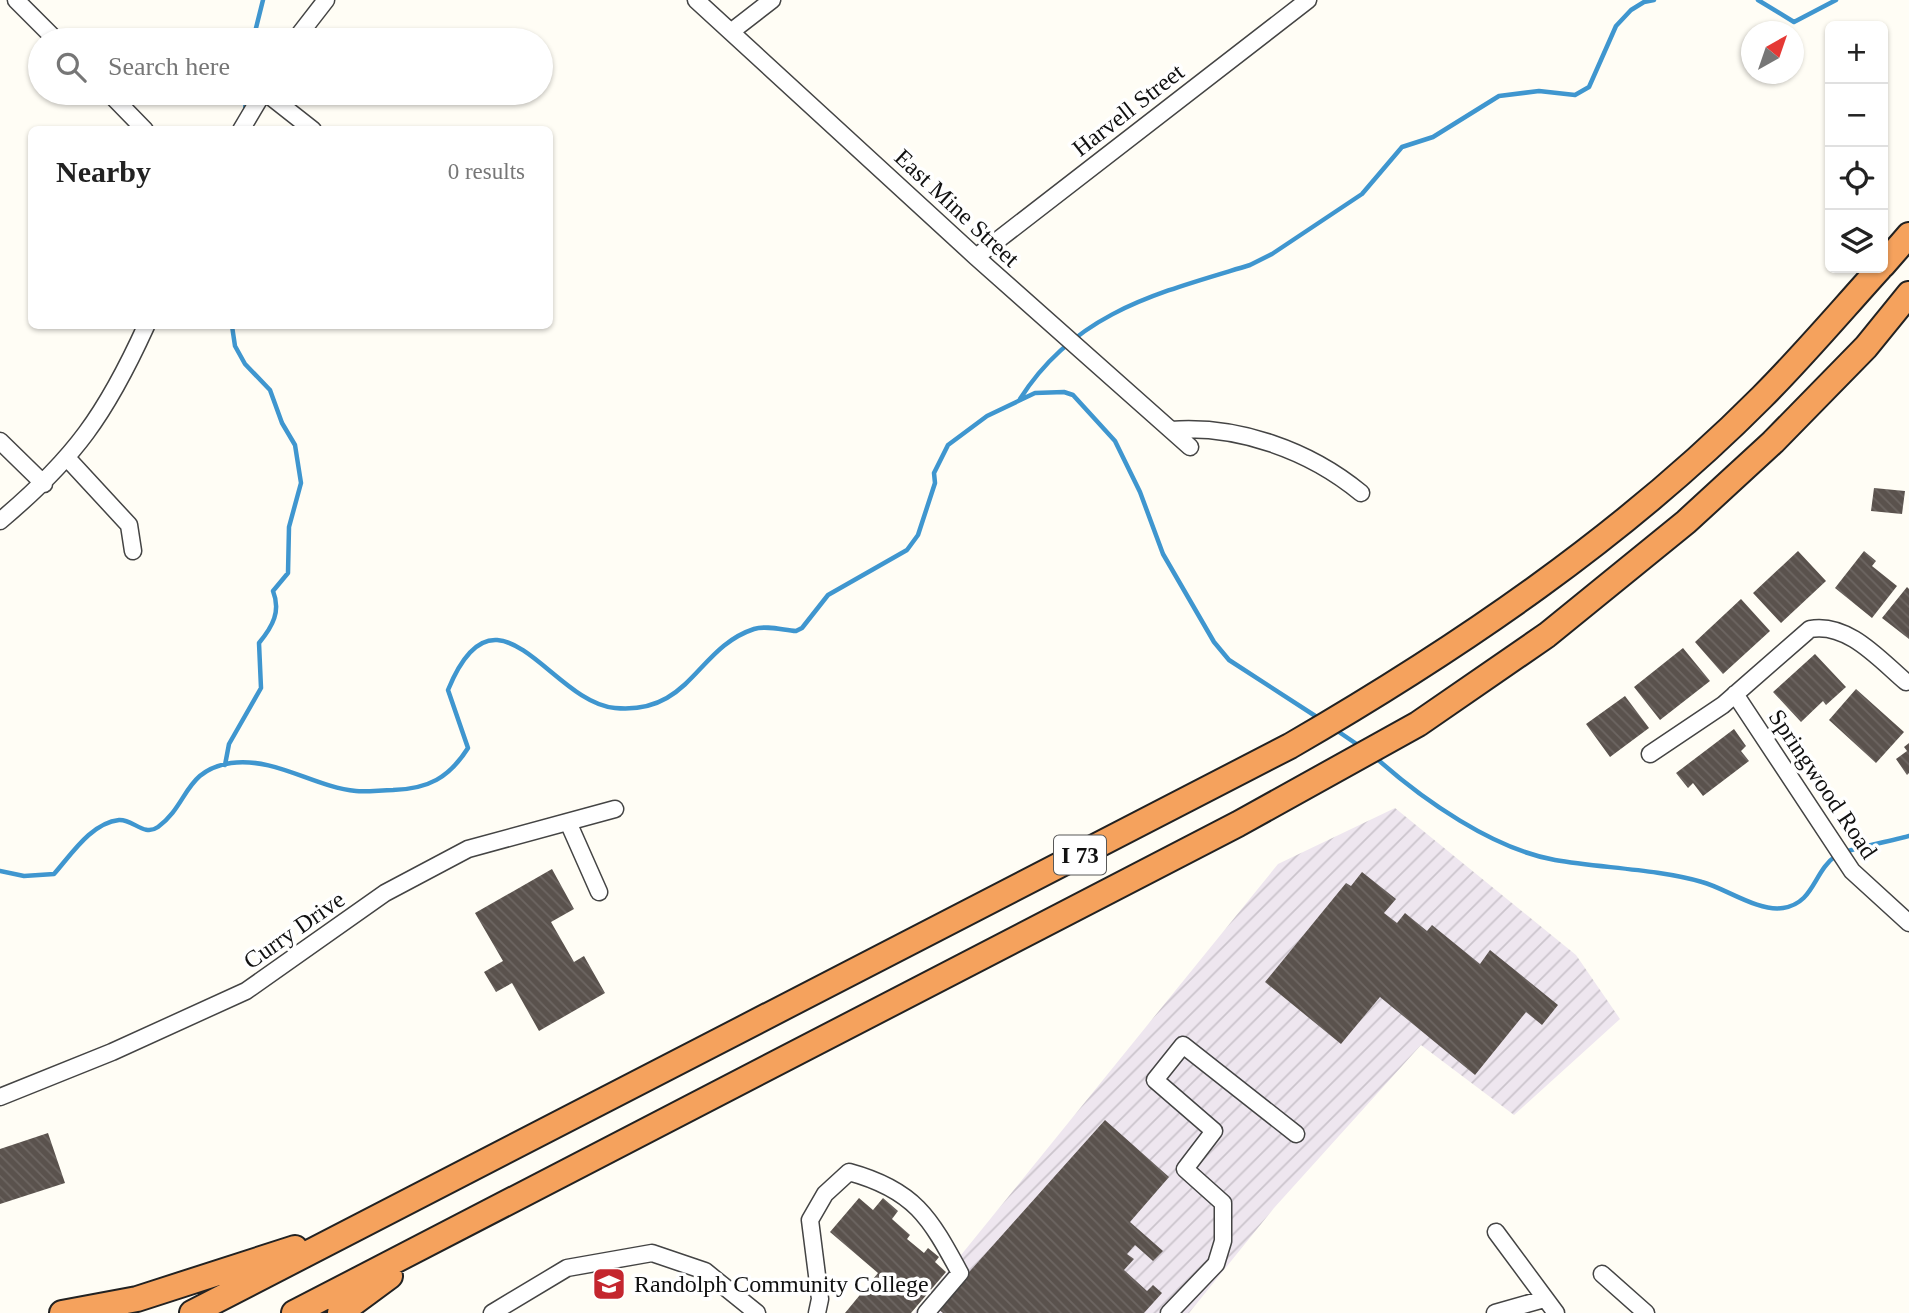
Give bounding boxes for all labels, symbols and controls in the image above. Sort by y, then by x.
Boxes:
north arrow [1741,21,1804,84]
map controls [1825,21,1888,273]
button: + [1825,21,1888,84]
search box [28,28,553,105]
icon: search [52,48,90,86]
text: Search here [108,52,230,81]
street label: Harvell Street [1067,58,1189,161]
button: − [1825,84,1888,147]
street label: East Mine Street [890,144,1025,272]
button: locate [1825,147,1888,210]
text: Nearby [56,155,151,188]
text: 0 results [448,159,525,184]
button: layers [1825,210,1888,273]
street label: Springwood Road [1764,705,1882,863]
road number: I 73 [1054,835,1106,874]
street label: Curry Drive [239,886,349,974]
school or university icon: Randolph Community College [590,1265,628,1303]
place label: Randolph Community College [634,1271,929,1297]

